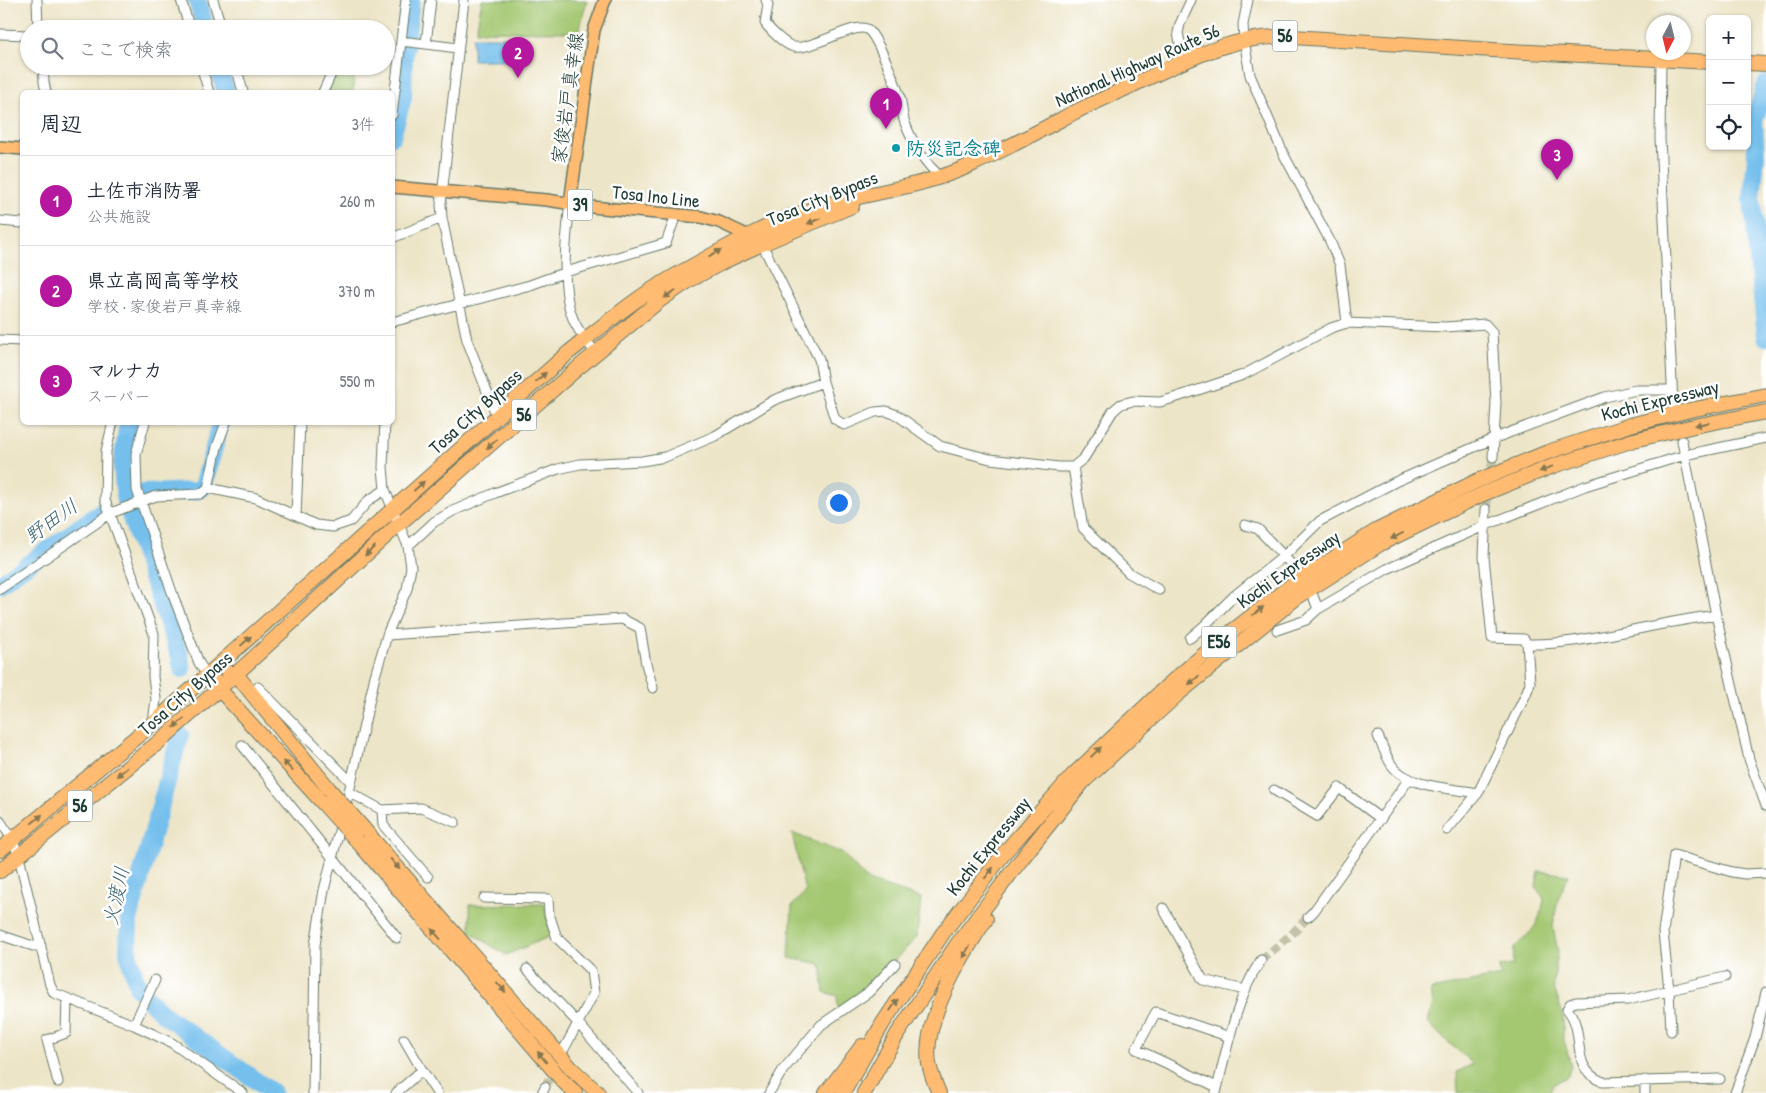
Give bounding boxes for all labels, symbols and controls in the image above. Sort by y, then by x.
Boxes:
north arrow [1646,15,1691,60]
map controls [1706,15,1751,150]
button: + [1706,15,1751,60]
street label: National Highway Route 56 [1051,17,1223,113]
search box [20,20,395,75]
road number: 56 [1272,20,1298,52]
street label: 家俊岩戸真幸線 [545,30,589,166]
icon: search [38,34,66,62]
text: ここで検索 [78,36,173,62]
pin: 2 [502,37,534,78]
button: − [1706,60,1751,105]
pin: 1 [870,88,902,129]
button: locate [1706,105,1751,150]
text: 周辺 [40,109,82,138]
text: 3件 [352,113,375,135]
place label: 防災記念碑 [906,135,1001,161]
pin: 3 [1541,139,1573,180]
marker: 防災記念碑 [890,142,902,154]
street label: Tosa City Bypass [763,164,881,232]
text: 土佐市消防署 [87,177,201,203]
street label: Tosa Ino Line [611,178,702,214]
text: 1 [53,190,59,212]
text: 260 m [339,190,375,212]
road number: 39 [568,190,592,220]
text: 公共施設 [87,205,151,227]
one-way arrow [807,218,822,225]
one-way arrow [708,248,722,257]
text: 県立高岡高等学校 [87,267,239,293]
text: 2 [52,280,60,302]
text: 370 m [338,280,375,302]
one-way arrow [663,289,676,299]
text: 学校 · 家俊岩戸真幸線 [87,295,242,317]
text: マルナカ [87,357,163,383]
street label: Tosa City Bypass [423,362,527,460]
text: 3 [52,370,60,392]
text: 550 m [340,370,375,392]
one-way arrow [534,372,547,383]
street label: Kochi Expressway [1598,373,1722,427]
text: スーパー [87,385,150,407]
road number: 56 [512,400,536,430]
one-way arrow [1694,420,1709,428]
one-way arrow [485,438,498,449]
one-way arrow [1538,466,1553,473]
one-way arrow [413,480,426,491]
your location [826,490,852,516]
water label: 野田川 [19,492,83,549]
street label: Kochi Expressway [1231,524,1345,614]
one-way arrow [1390,531,1405,540]
one-way arrow [364,545,376,557]
one-way arrow [1251,605,1264,616]
road number: E56 [1202,626,1236,658]
one-way arrow [240,635,252,647]
street label: Tosa City Bypass [132,645,238,741]
one-way arrow [1188,675,1201,686]
one-way arrow [173,718,186,729]
one-way arrow [1090,746,1102,758]
one-way arrow [282,760,294,772]
one-way arrow [116,766,129,777]
road number: 56 [68,790,92,821]
street label: Kochi Expressway [940,791,1036,901]
one-way arrow [31,813,44,824]
one-way arrow [389,858,400,871]
water label: 火渡川 [96,864,135,928]
one-way arrow [983,867,994,880]
one-way arrow [430,927,441,940]
one-way arrow [961,945,970,958]
one-way arrow [495,981,507,993]
one-way arrow [889,999,899,1012]
one-way arrow [536,1051,548,1063]

